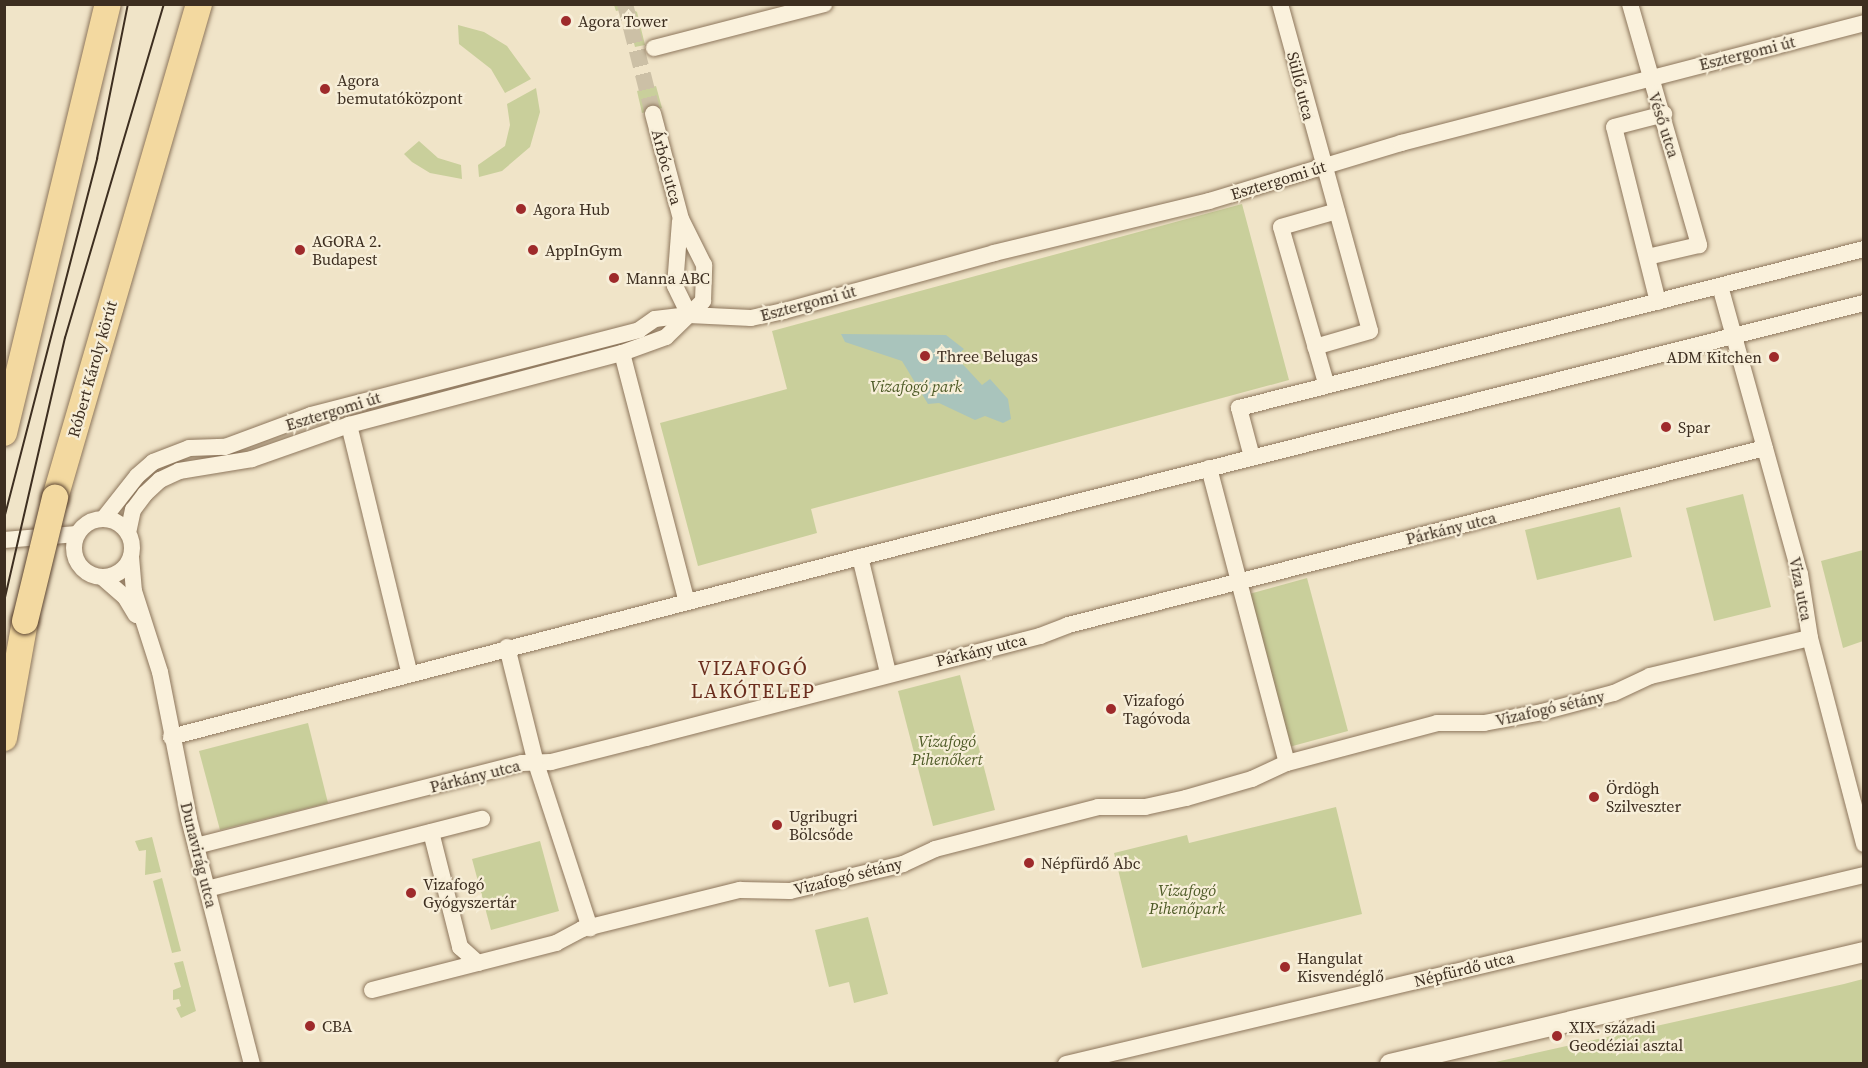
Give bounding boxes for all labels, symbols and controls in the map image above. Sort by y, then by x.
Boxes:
place label: Agora Tower [578,11,668,31]
marker: Agora Tower [559,14,573,28]
street label: Esztergomi út [1697,32,1797,74]
street label: Süllő utca [1283,50,1319,122]
place label: Agora bemutatóközpont [337,70,463,108]
marker: Agora bemutatóközpont [318,82,332,96]
street label: Véső utca [1644,90,1684,160]
street label: Árbóc utca [648,127,686,207]
street label: Esztergomi út [1228,156,1328,204]
place label: Agora Hub [533,199,610,219]
marker: Agora Hub [514,202,528,216]
place label: AGORA 2. Budapest [312,231,382,269]
place label: AppInGym [545,240,622,260]
marker: AGORA 2. Budapest [293,243,307,257]
marker: AppInGym [526,243,540,257]
place label: Manna ABC [626,268,710,288]
marker: Manna ABC [607,271,621,285]
street label: Esztergomi út [758,281,858,325]
street label: Róbert Károly körút [63,299,121,439]
place label: Three Belugas [937,346,1038,366]
place label: ADM Kitchen [1667,347,1762,367]
marker: Three Belugas [918,349,932,363]
marker: ADM Kitchen [1767,350,1781,364]
park label: Vizafogó park [870,376,962,396]
street label: Esztergomi út [283,387,383,435]
place label: Spar [1678,417,1710,437]
marker: Spar [1659,420,1673,434]
street label: Párkány utca [1404,507,1498,549]
street label: Viza utca [1785,555,1817,623]
street label: Párkány utca [934,629,1028,671]
district label: VIZAFOGÓ LAKÓTELEP [691,656,815,703]
street label: Vizafogó sétány [1494,686,1606,730]
place label: Vizafogó Tagóvoda [1123,690,1191,728]
marker: Vizafogó Tagóvoda [1104,702,1118,716]
park label: Vizafogó Pihenőkert [911,731,983,769]
street label: Párkány utca [428,755,522,797]
place label: Ördögh Szilveszter [1606,778,1681,816]
marker: Ördögh Szilveszter [1587,790,1601,804]
street label: Dunavirág utca [177,800,221,910]
place label: Ugribugri Bölcsőde [789,806,858,844]
marker: Ugribugri Bölcsőde [770,818,784,832]
street label: Vizafogó sétány [792,853,904,899]
place label: Népfürdő Abc [1041,853,1141,873]
marker: Népfürdő Abc [1022,856,1036,870]
place label: Vizafogó Gyógyszertár [423,874,517,912]
park label: Vizafogó Pihenőpark [1149,880,1225,918]
marker: Vizafogó Gyógyszertár [404,886,418,900]
street label: Népfürdő utca [1412,947,1516,991]
place label: Hangulat Kisvendéglő [1297,948,1384,986]
marker: Hangulat Kisvendéglő [1278,960,1292,974]
place label: CBA [322,1016,352,1036]
place label: XIX. századi Geodéziai asztal [1569,1017,1683,1055]
marker: CBA [303,1019,317,1033]
marker: XIX. századi Geodéziai asztal [1550,1029,1564,1043]

